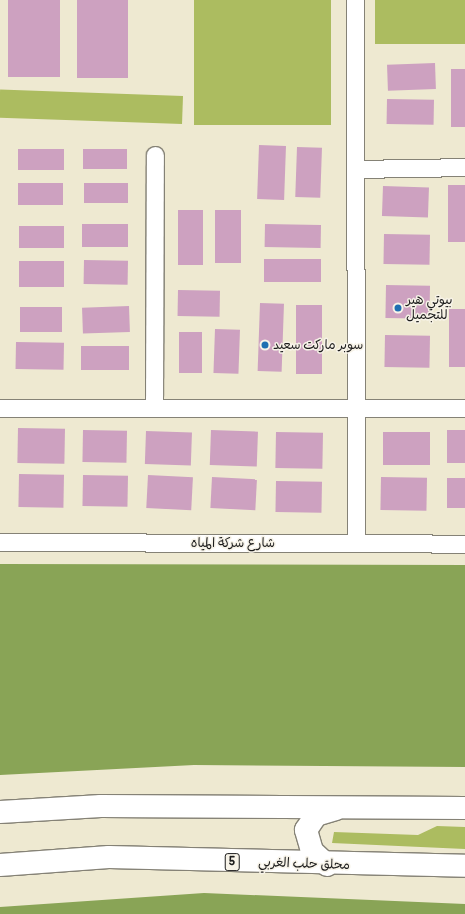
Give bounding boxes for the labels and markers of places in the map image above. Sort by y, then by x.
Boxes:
place label: بيوتي هير للتجميل [406,293,453,324]
marker: بيوتي هير للتجميل [393,303,403,313]
place label: سوبر ماركت سعيد [273,337,363,353]
marker: سوبر ماركت سعيد [260,340,270,350]

